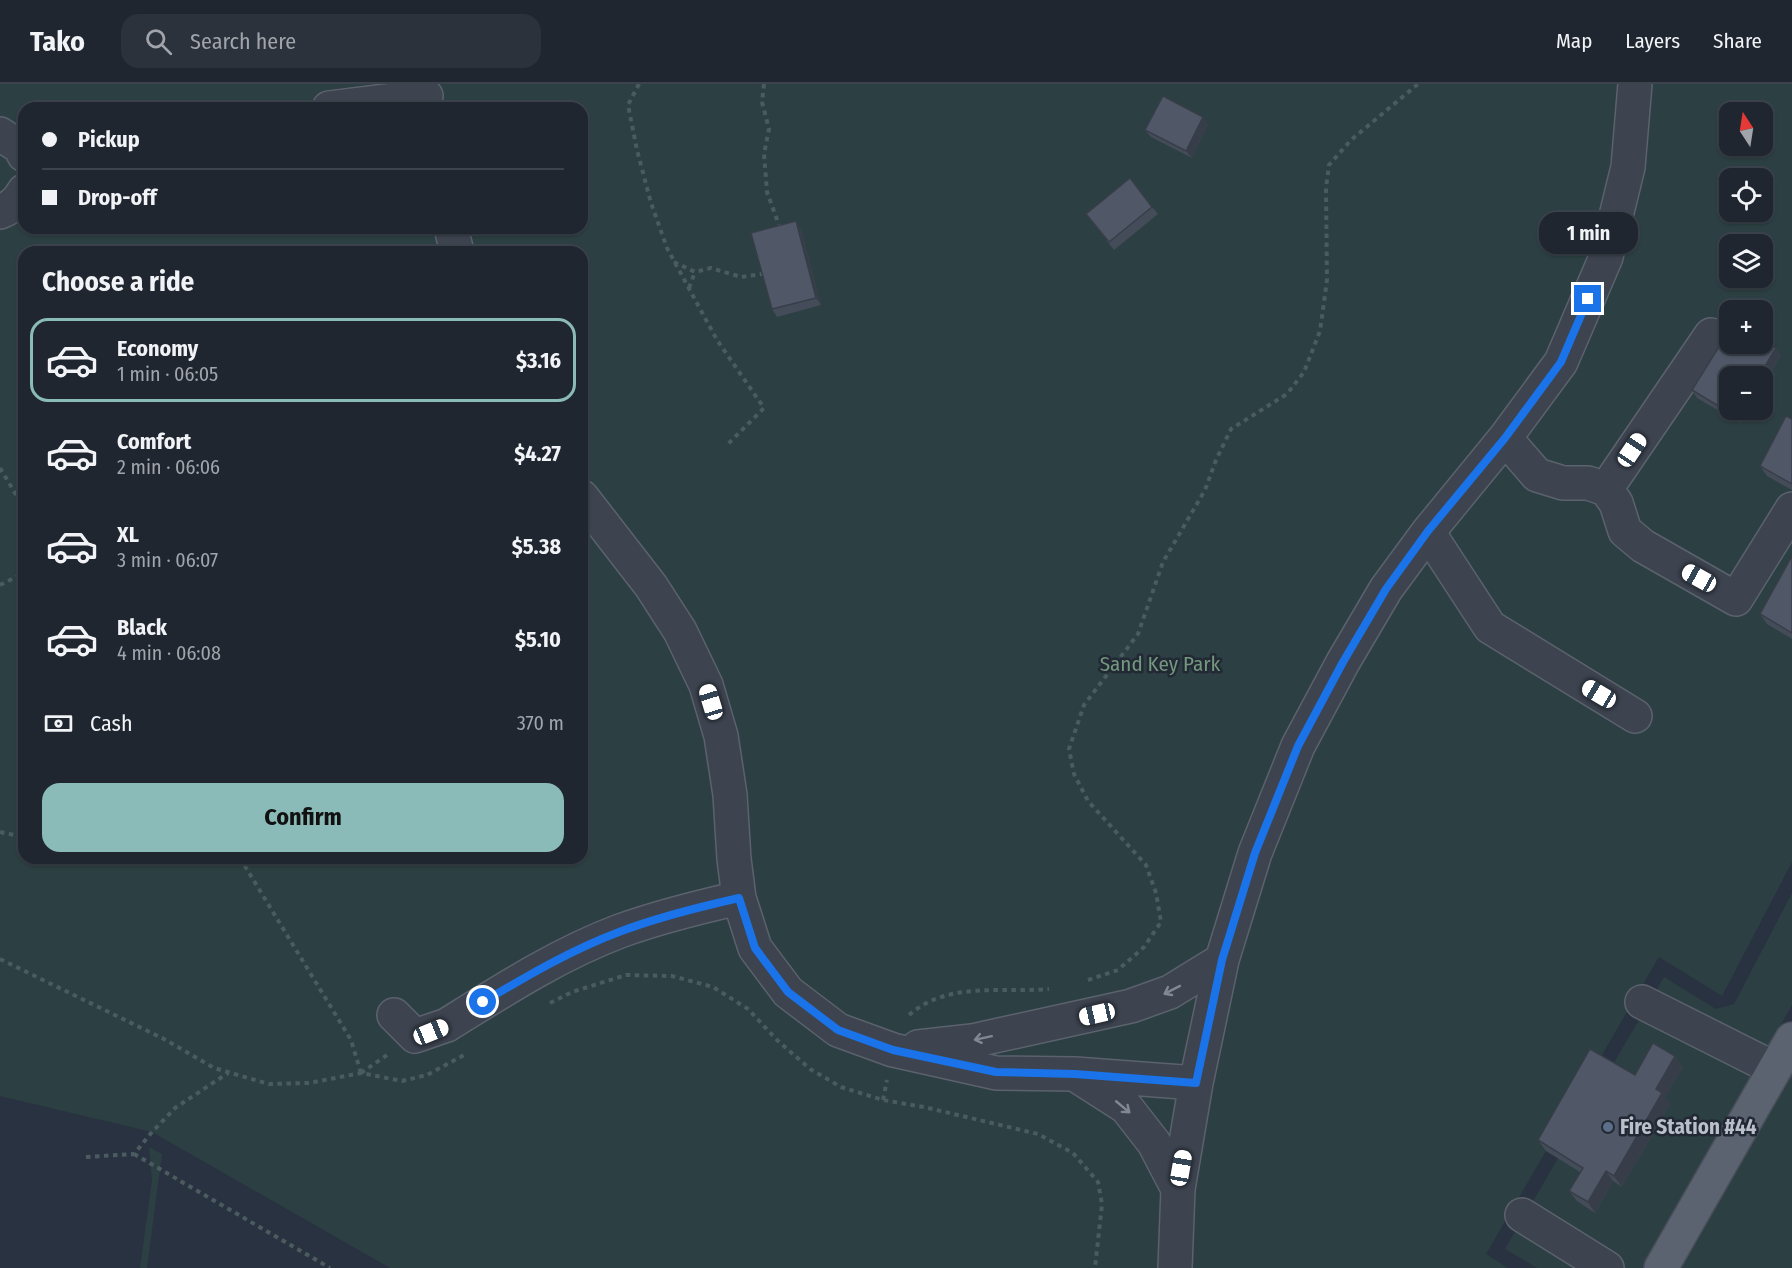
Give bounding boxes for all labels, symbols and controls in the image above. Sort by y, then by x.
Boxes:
search box [121,14,541,68]
text: Tako [30,25,85,58]
icon: search [142,25,175,58]
text: Search here [190,28,296,55]
text: Map [1556,28,1592,54]
text: Layers [1625,28,1680,54]
text: Share [1713,28,1762,54]
north arrow [1719,102,1773,156]
map controls [1719,102,1773,420]
text: Pickup [78,126,140,153]
button: locate [1719,168,1773,222]
text: Drop-off [78,184,157,211]
callout: 1 min [1538,212,1638,254]
text: 1 min [1567,221,1610,245]
button: layers [1719,234,1773,288]
text: Choose a ride [42,266,194,298]
route end [1574,285,1601,312]
button: + [1719,300,1773,354]
icon: car [45,333,99,387]
text: Economy [117,335,198,362]
text: $3.16 [516,347,561,374]
text: 1 min · 06:05 [117,362,218,386]
button: − [1719,366,1773,420]
icon: car [45,426,99,480]
text: Comfort [117,428,191,455]
car [1614,430,1650,470]
text: $4.27 [514,440,561,467]
text: 2 min · 06:06 [117,455,220,479]
icon: car [45,519,99,573]
text: XL [117,521,139,548]
text: $5.38 [512,533,561,560]
text: 3 min · 06:07 [117,548,218,572]
car [1679,561,1719,595]
icon: car [45,612,99,666]
text: Black [117,614,167,641]
text: $5.10 [515,626,561,653]
text: 4 min · 06:08 [117,641,221,665]
park label: Sand Key Park [1100,651,1221,677]
car [1579,677,1619,711]
car [697,682,725,722]
icon: cash [42,707,75,740]
text: Cash [90,710,133,737]
text: 370 m [517,711,564,735]
button: Confirm [42,783,564,852]
one-way arrow [1164,984,1181,996]
route start [469,988,496,1015]
car [1077,1001,1117,1027]
car [411,1017,451,1047]
one-way arrow [974,1033,994,1044]
one-way arrow [1115,1100,1131,1113]
place label: Fire Station #44 [1620,1114,1757,1140]
marker: Fire Station #44 [1601,1120,1615,1134]
car [1169,1149,1193,1187]

